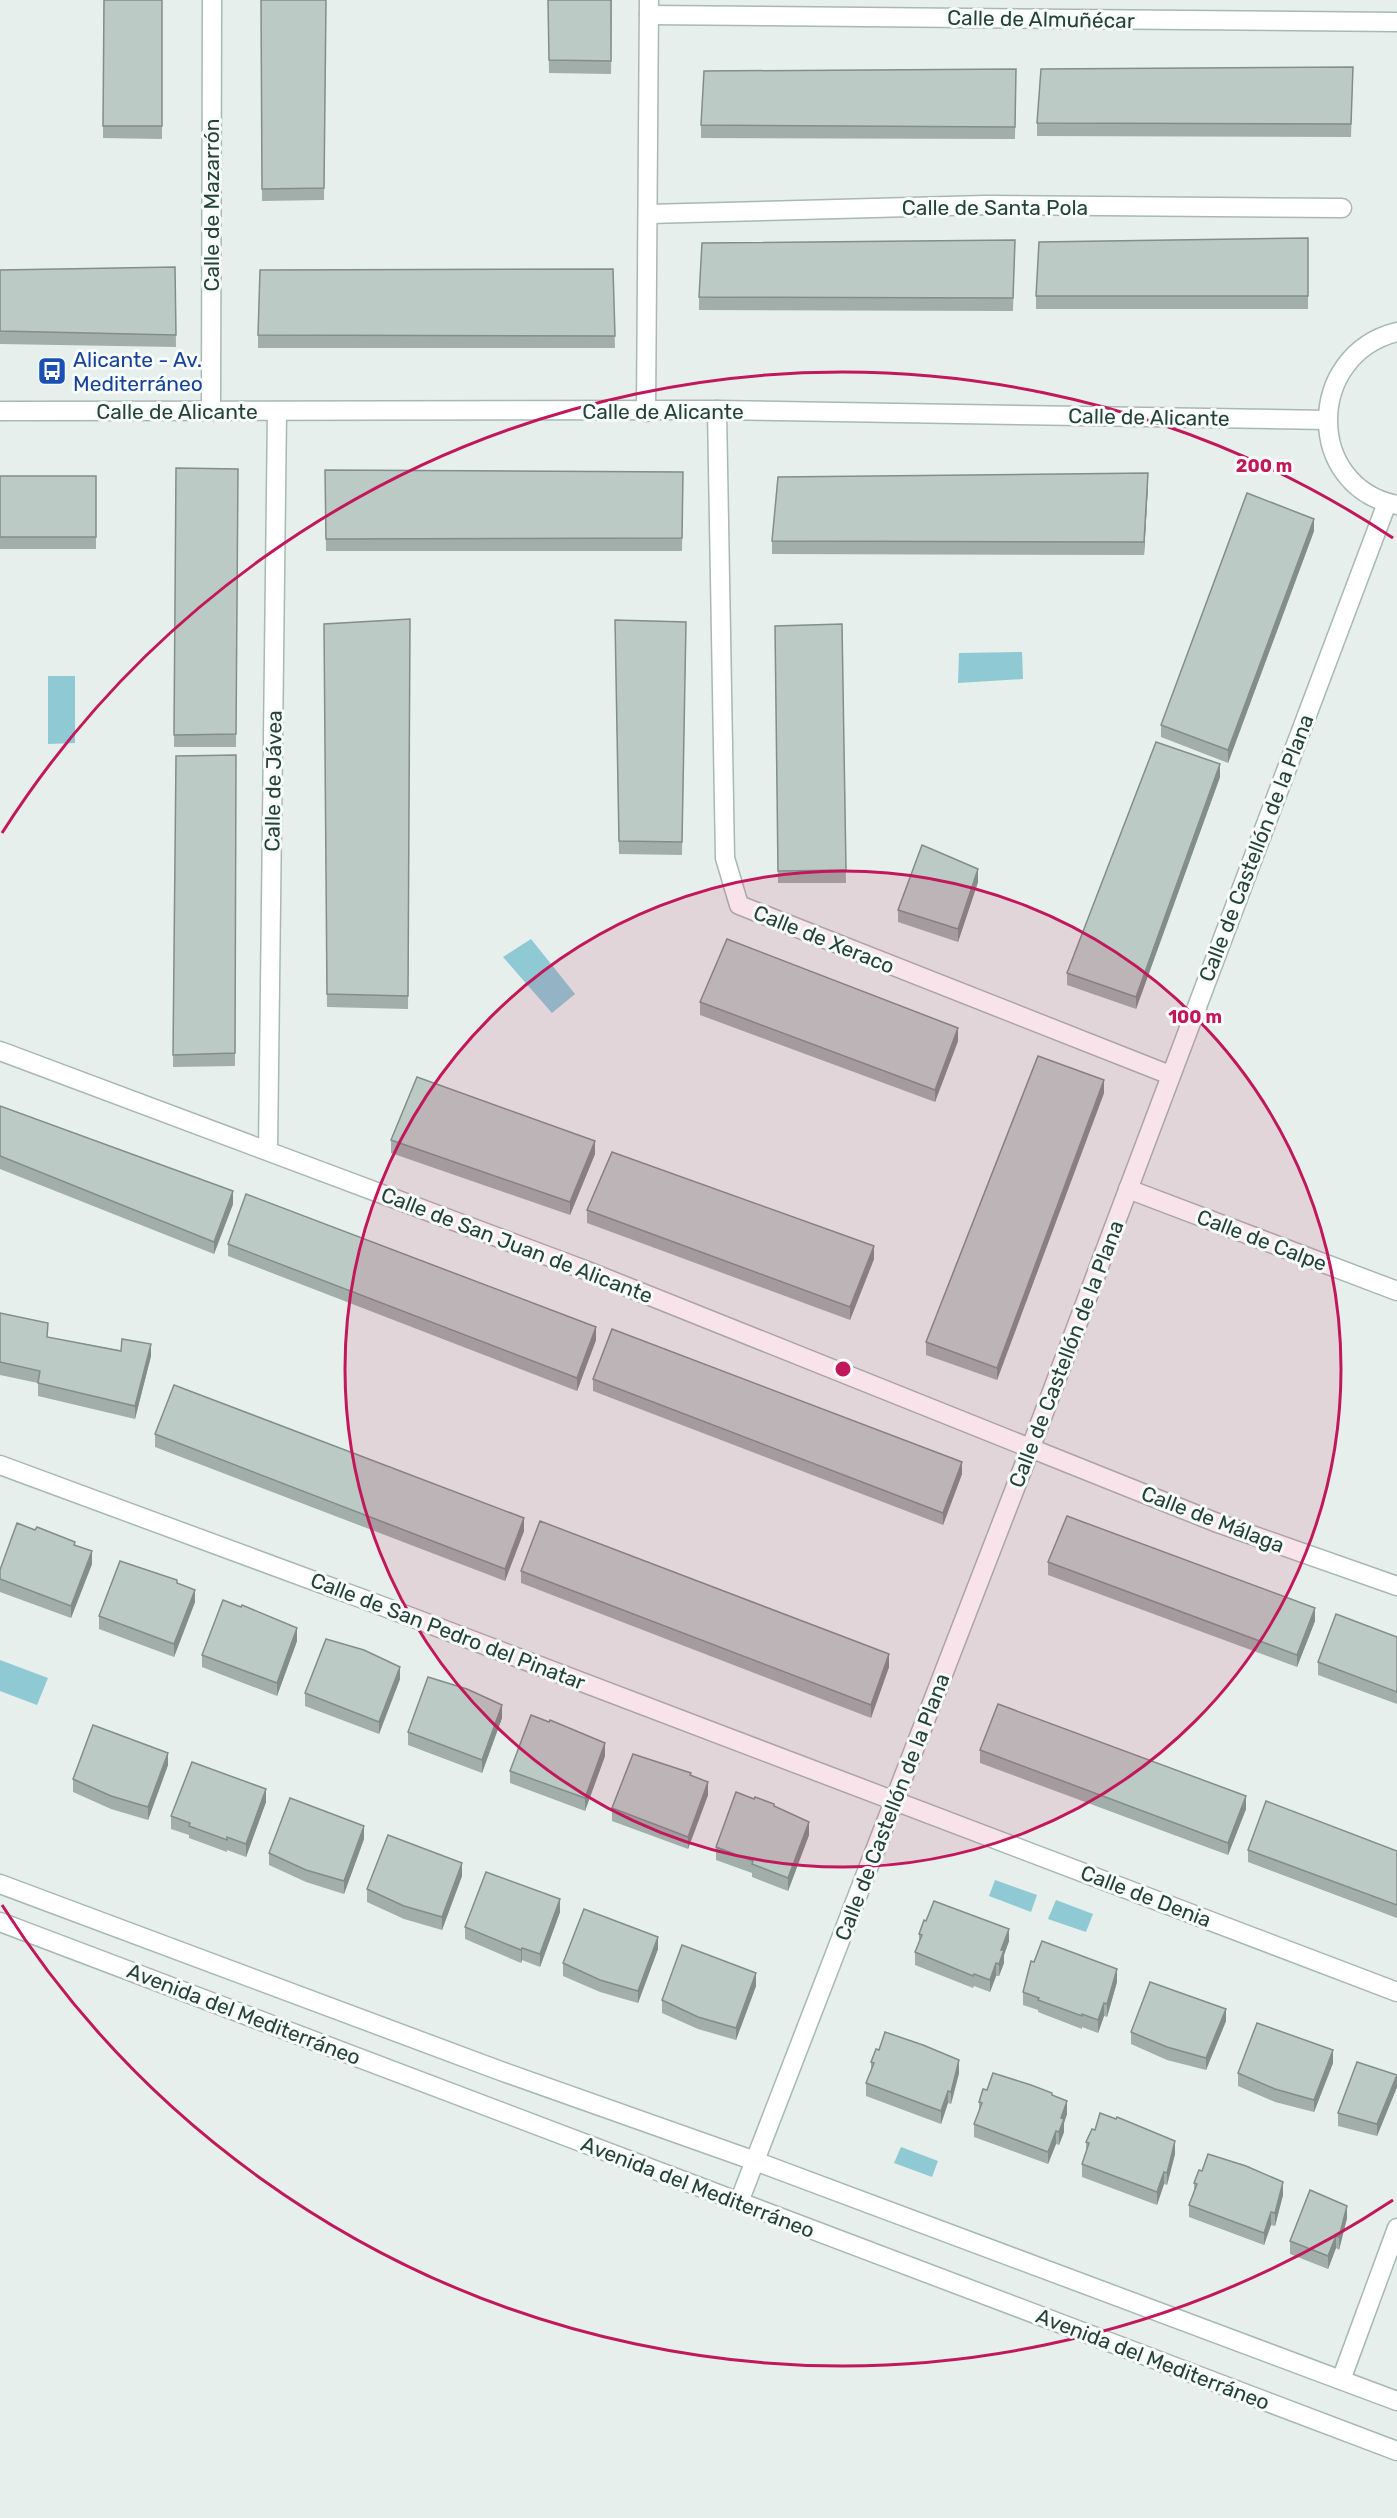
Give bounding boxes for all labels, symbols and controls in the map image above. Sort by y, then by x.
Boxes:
street label: Calle de Almuñécar [947,5,1135,33]
street label: Calle de Mazarrón [199,118,224,292]
street label: Calle de Santa Pola [902,195,1088,220]
place label: Alicante - Av. Mediterráneo [73,347,203,396]
bus stop icon: Alicante - Av. Mediterráneo [36,355,68,387]
street label: Calle de Alicante [96,399,258,424]
street label: Calle de Alicante [582,399,744,424]
street label: Calle de Alicante [1068,403,1230,431]
text: 200 m [1236,455,1292,477]
street label: Calle de Jávea [259,710,287,852]
street label: Calle de Castellón de la Plana [1193,711,1319,985]
street label: Calle de Xeraco [750,899,898,979]
text: 100 m [1168,1006,1222,1028]
street label: Calle de San Juan de Alicante [378,1182,656,1308]
street label: Calle de Calpe [1194,1204,1330,1276]
street label: Calle de Castellón de la Plana [1003,1217,1129,1491]
centre of rings [833,1359,853,1379]
street label: Calle de Málaga [1138,1480,1288,1558]
street label: Calle de San Pedro del Pinatar [307,1567,589,1695]
street label: Calle de Castellón de la Plana [829,1670,955,1944]
street label: Calle de Denia [1077,1860,1215,1932]
street label: Avenida del Mediterráneo [124,1958,364,2070]
street label: Avenida del Mediterráneo [578,2131,818,2243]
street label: Avenida del Mediterráneo [1033,2303,1273,2415]

